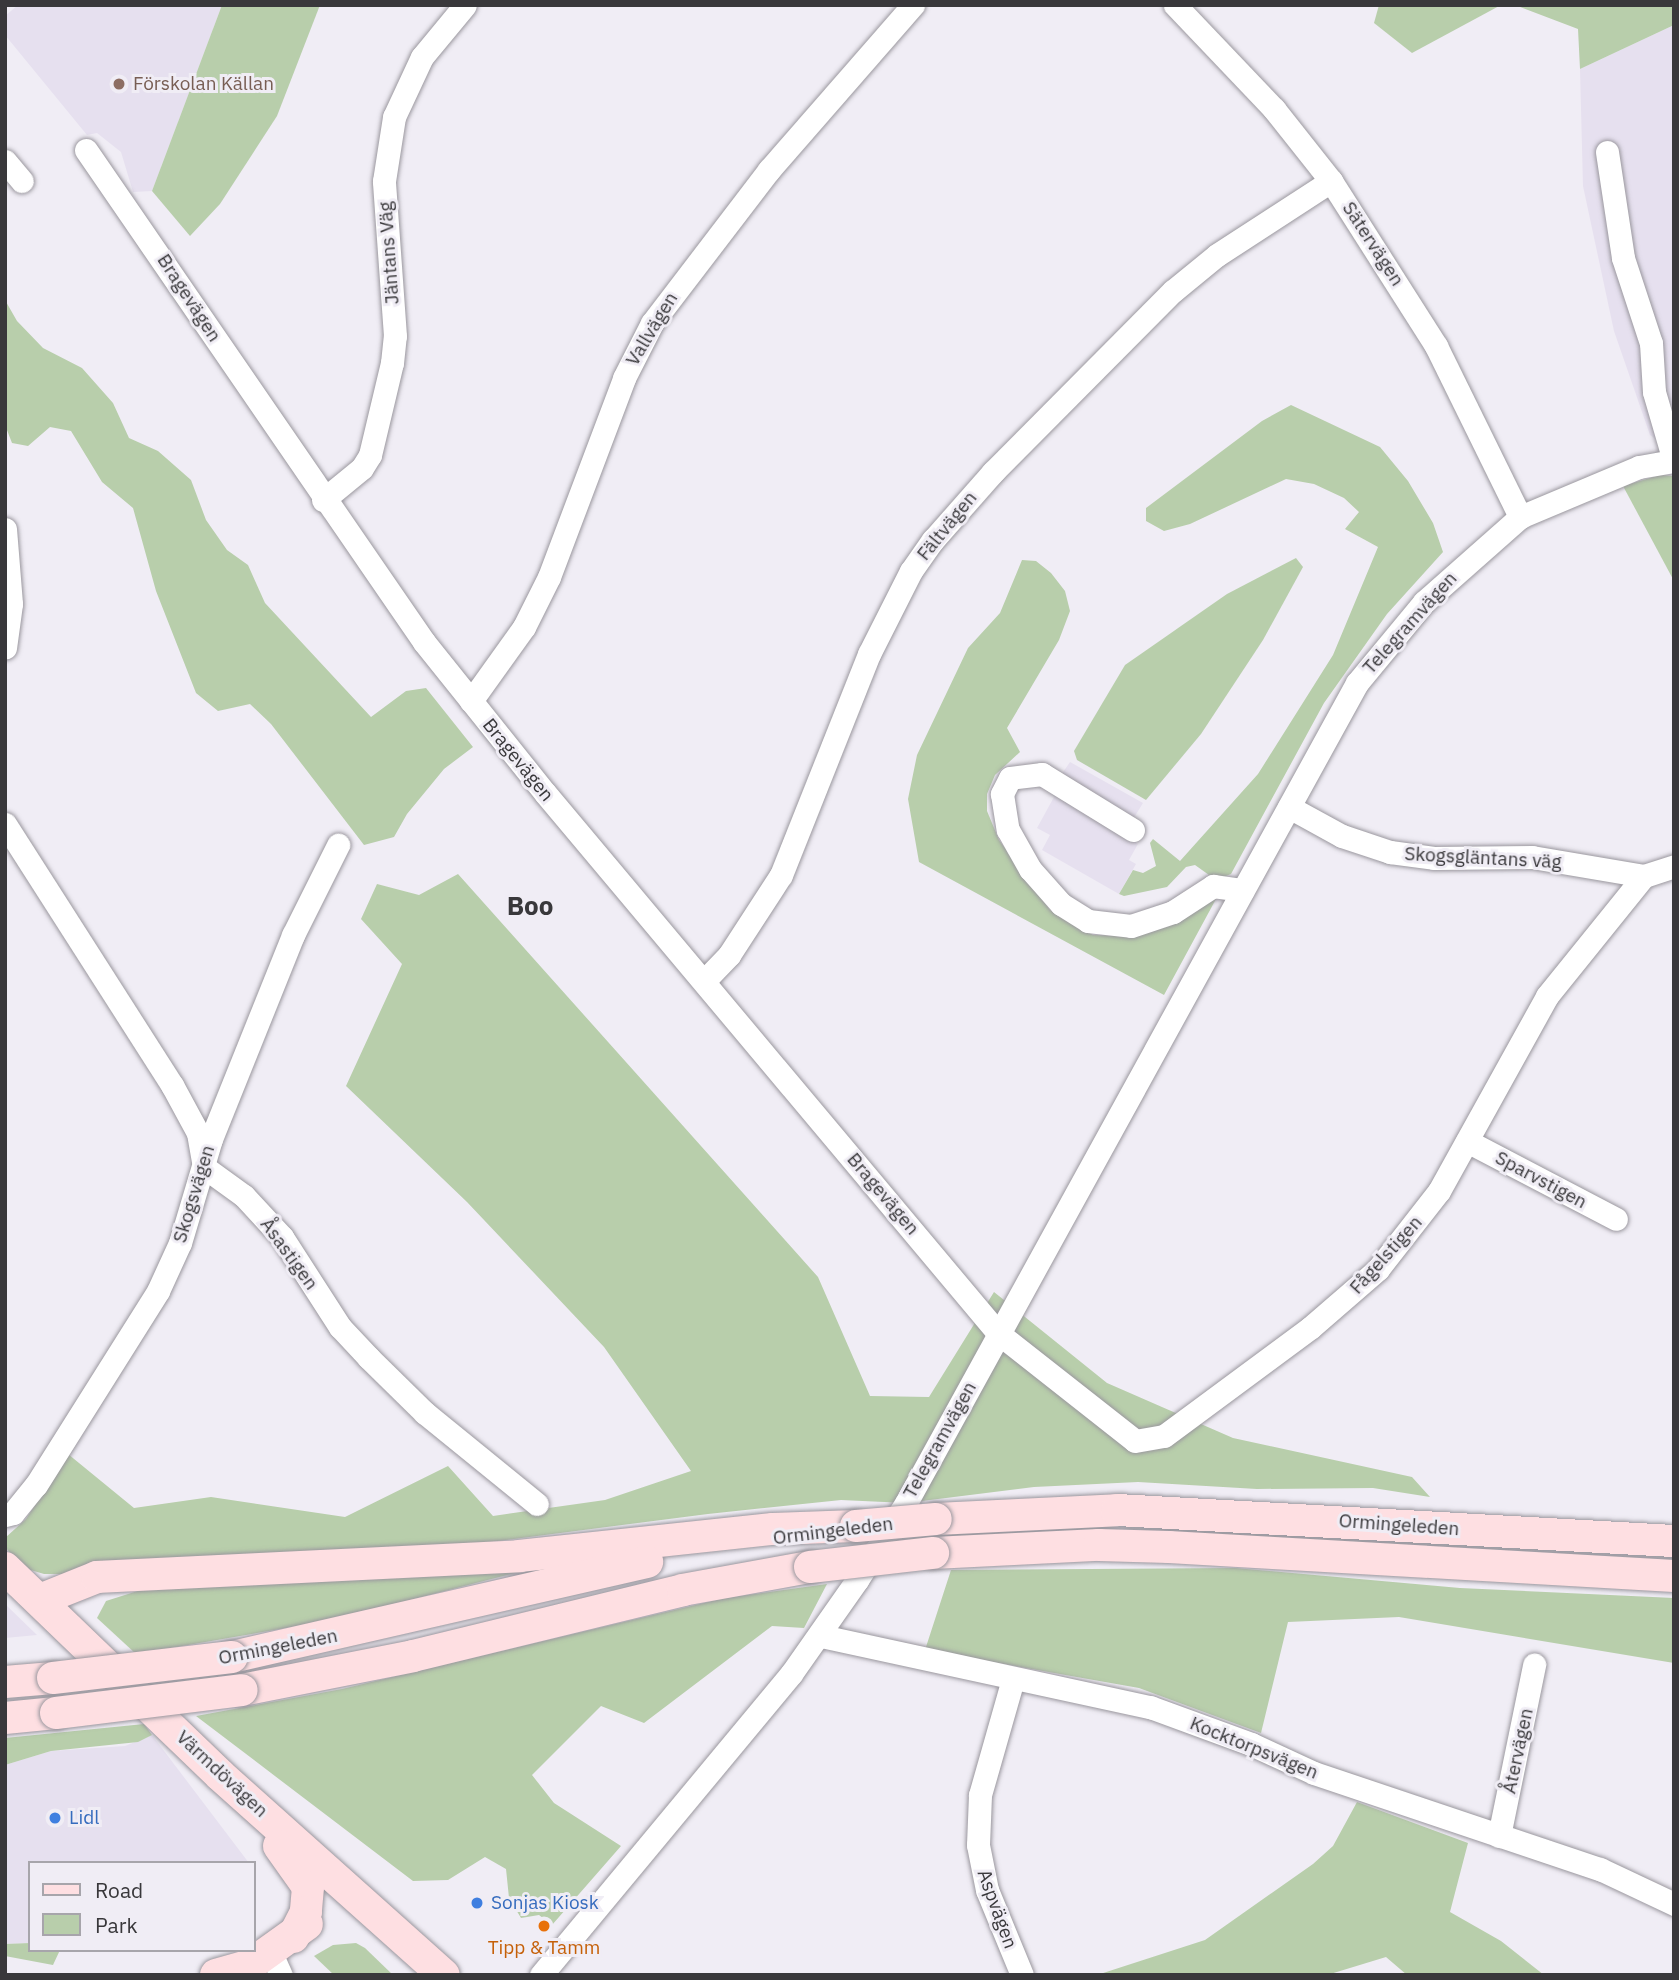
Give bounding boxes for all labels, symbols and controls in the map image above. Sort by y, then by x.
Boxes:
place label: Förskolan Källan [133,73,274,95]
marker: Förskolan Källan [111,76,127,92]
street label: Sätervägen [1337,198,1409,290]
street label: Jäntans Väg [374,201,404,305]
street label: Bragevägen [152,250,226,346]
street label: Vallvägen [621,288,683,370]
street label: Fältvägen [912,487,982,565]
street label: Telegramvägen [1358,567,1462,679]
street label: Bragevägen [478,714,558,806]
street label: Skogsgläntans väg [1404,842,1562,874]
district label: Boo [507,890,553,922]
street label: Skogsvägen [168,1142,220,1246]
street label: Sparvstigen [1491,1146,1591,1214]
street label: Bragevägen [842,1148,924,1240]
street label: Fågelstigen [1345,1211,1427,1299]
street label: Åsastigen [255,1214,323,1294]
street label: Telegramvägen [899,1378,981,1502]
street label: Ormingeleden [1338,1509,1460,1541]
street label: Ormingeleden [772,1512,894,1550]
street label: Ormingeleden [217,1624,339,1670]
street label: Återvägen [1498,1706,1538,1796]
street label: Kocktorpsvägen [1187,1712,1321,1784]
street label: Värmdövägen [172,1726,272,1822]
place label: Lidl [69,1807,99,1829]
marker: Lidl [47,1810,63,1826]
legend [28,1861,256,1952]
street label: Aspvägen [972,1866,1022,1952]
text: Road [95,1876,143,1904]
place label: Sonjas Kiosk [491,1892,599,1914]
marker: Sonjas Kiosk [469,1895,485,1911]
text: Park [95,1911,138,1939]
marker: Tipp & Tamm [536,1918,552,1934]
place label: Tipp & Tamm [488,1937,600,1959]

